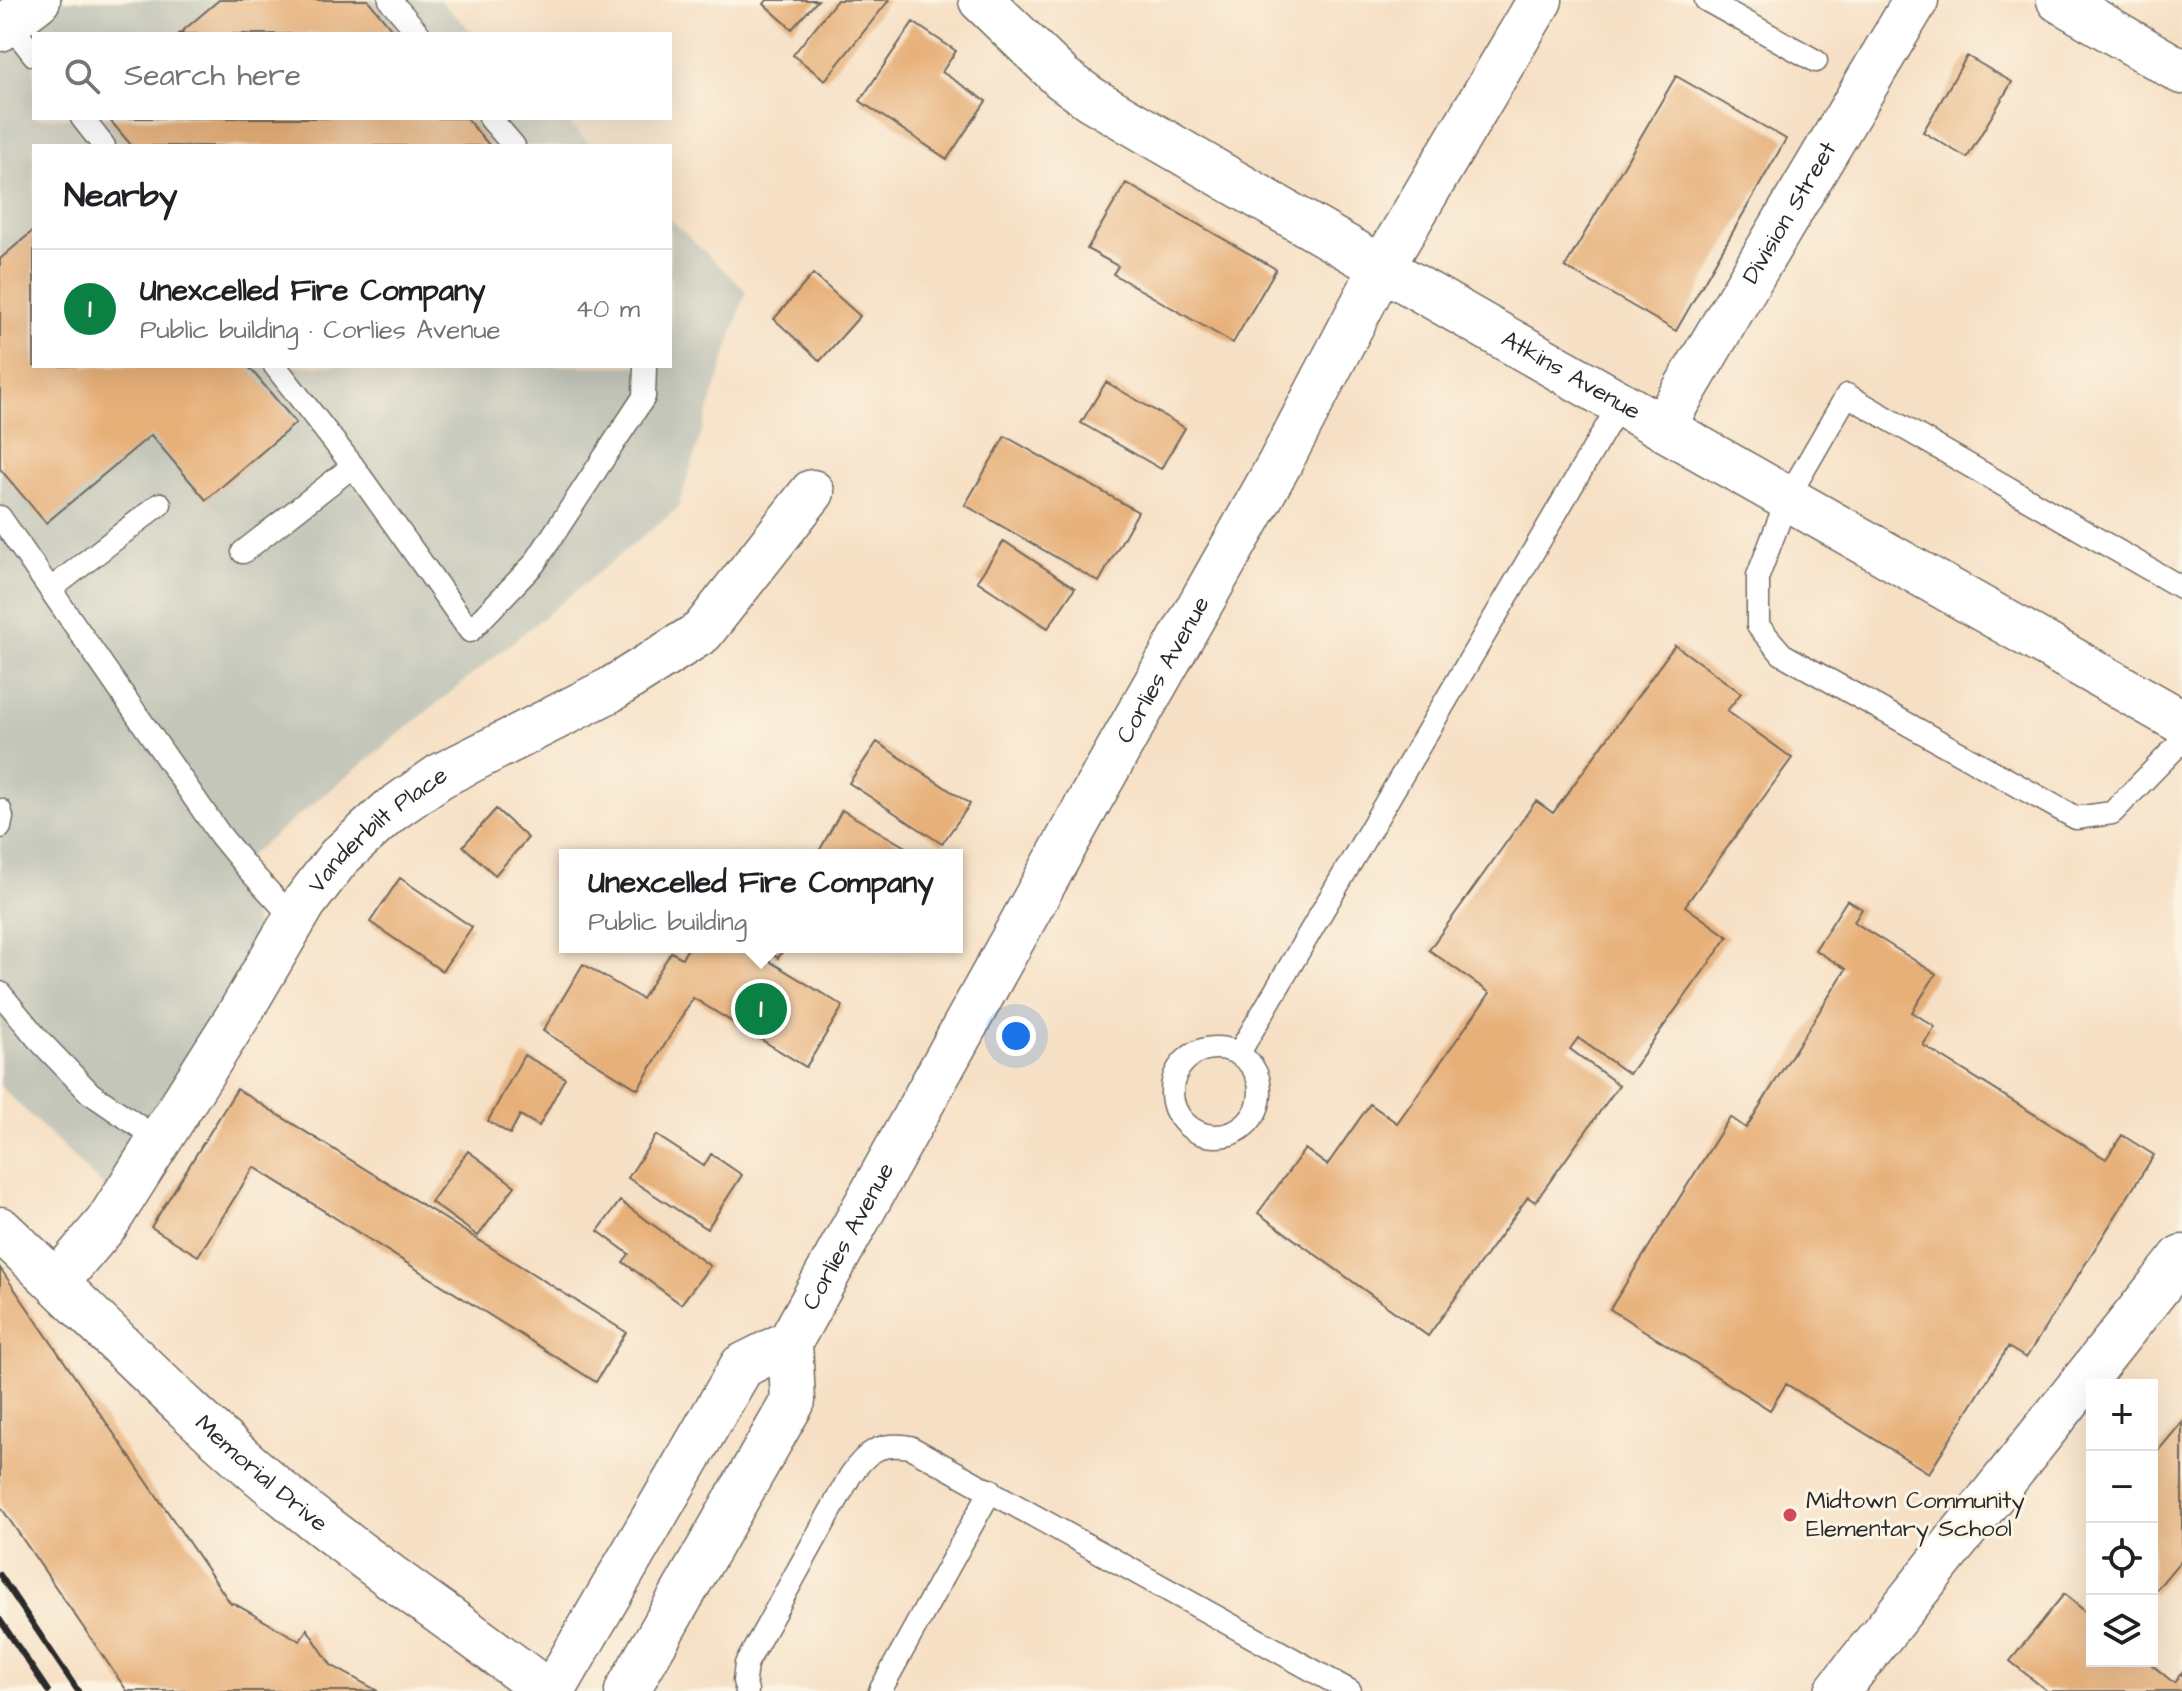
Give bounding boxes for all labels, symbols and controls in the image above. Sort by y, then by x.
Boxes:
search box [32,32,672,120]
icon: search [60,54,104,98]
text: Search here [124,55,301,97]
street label: Division Street [1734,135,1845,290]
text: Nearby [64,172,178,220]
text: Unexcelled Fire Company [140,270,485,312]
text: 1 [88,291,92,327]
text: 40 m [575,291,640,327]
text: Public building · Corlies Avenue [140,312,501,348]
street label: Atkins Avenue [1495,322,1647,429]
street label: Corlies Avenue [1108,590,1218,750]
street label: Vanderbilt Place [300,759,455,901]
popup [559,849,963,953]
text: Unexcelled Fire Company [588,862,934,904]
text: Public building [588,904,747,940]
pin: 1 [735,979,787,1039]
your location [996,1016,1036,1056]
street label: Corlies Avenue [794,1156,903,1316]
map controls [2086,1379,2158,1667]
button: + [2086,1379,2158,1451]
street label: Memorial Drive [187,1407,335,1540]
button: − [2086,1451,2158,1523]
place label: Midtown Community Elementary School [1806,1484,2025,1547]
marker: Midtown Community Elementary School [1781,1506,1799,1524]
button: locate [2086,1523,2158,1595]
button: layers [2086,1595,2158,1667]

